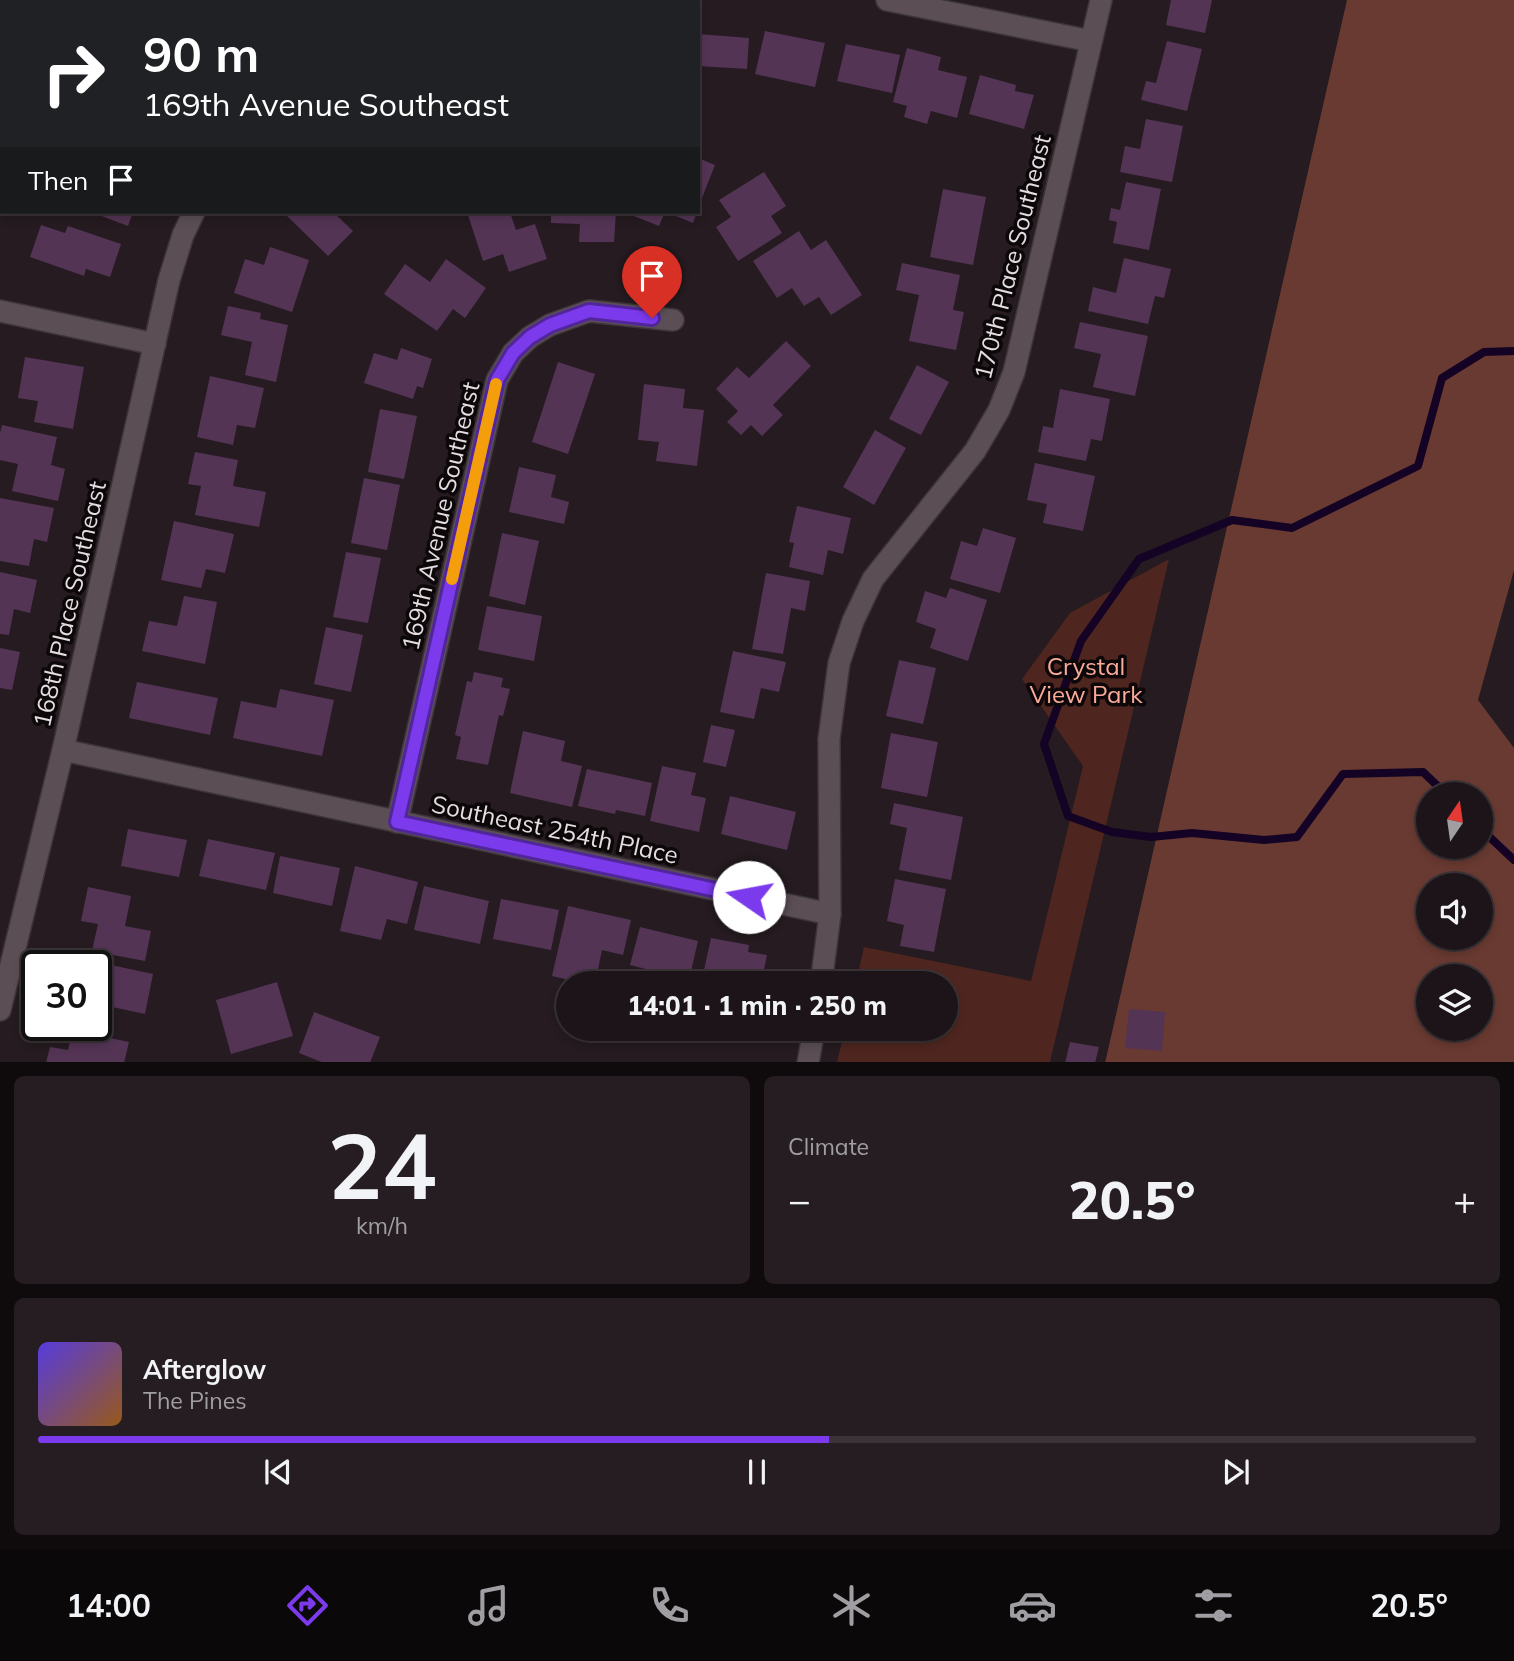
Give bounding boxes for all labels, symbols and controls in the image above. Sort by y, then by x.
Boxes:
text: 90 m [143,23,259,84]
icon: right [28,28,119,119]
text: 169th Avenue Southeast [143,84,509,124]
street label: 170th Place Southeast [967,131,1057,383]
icon: arrive [102,161,140,199]
text: Then [28,164,88,197]
pin [622,246,682,318]
icon: arrive [633,257,671,295]
street label: 169th Avenue Southeast [395,379,485,653]
street label: 168th Place Southeast [26,478,112,730]
park label: Crystal View Park [1029,651,1143,709]
north arrow [1416,782,1493,859]
map controls [1416,782,1493,1041]
street label: Southeast 254th Place [429,788,681,870]
position arrow [712,860,786,934]
button: sound [1416,873,1493,950]
speed limit sign: 30 [21,950,112,1041]
button: layers [1416,964,1493,1041]
text: 14:01 · 1 min · 250 m [627,989,887,1022]
text: 24 [327,1108,437,1222]
text: Climate [788,1132,869,1161]
text: 20.5° [1068,1167,1196,1232]
text: − [788,1176,811,1224]
text: + [1453,1176,1476,1224]
text: km/h [356,1211,408,1240]
text: Afterglow [143,1353,266,1386]
text: The Pines [143,1386,247,1415]
icon: previous [259,1453,297,1491]
icon: pause [738,1453,776,1491]
icon: next [1217,1453,1255,1491]
icon: directions [283,1581,332,1630]
icon: music [464,1581,513,1630]
icon: phone [645,1581,694,1630]
icon: climate [827,1581,876,1630]
icon: car [1008,1581,1057,1630]
icon: filters [1189,1581,1238,1630]
text: 14:00 [66,1585,151,1625]
text: 20.5° [1370,1585,1448,1625]

